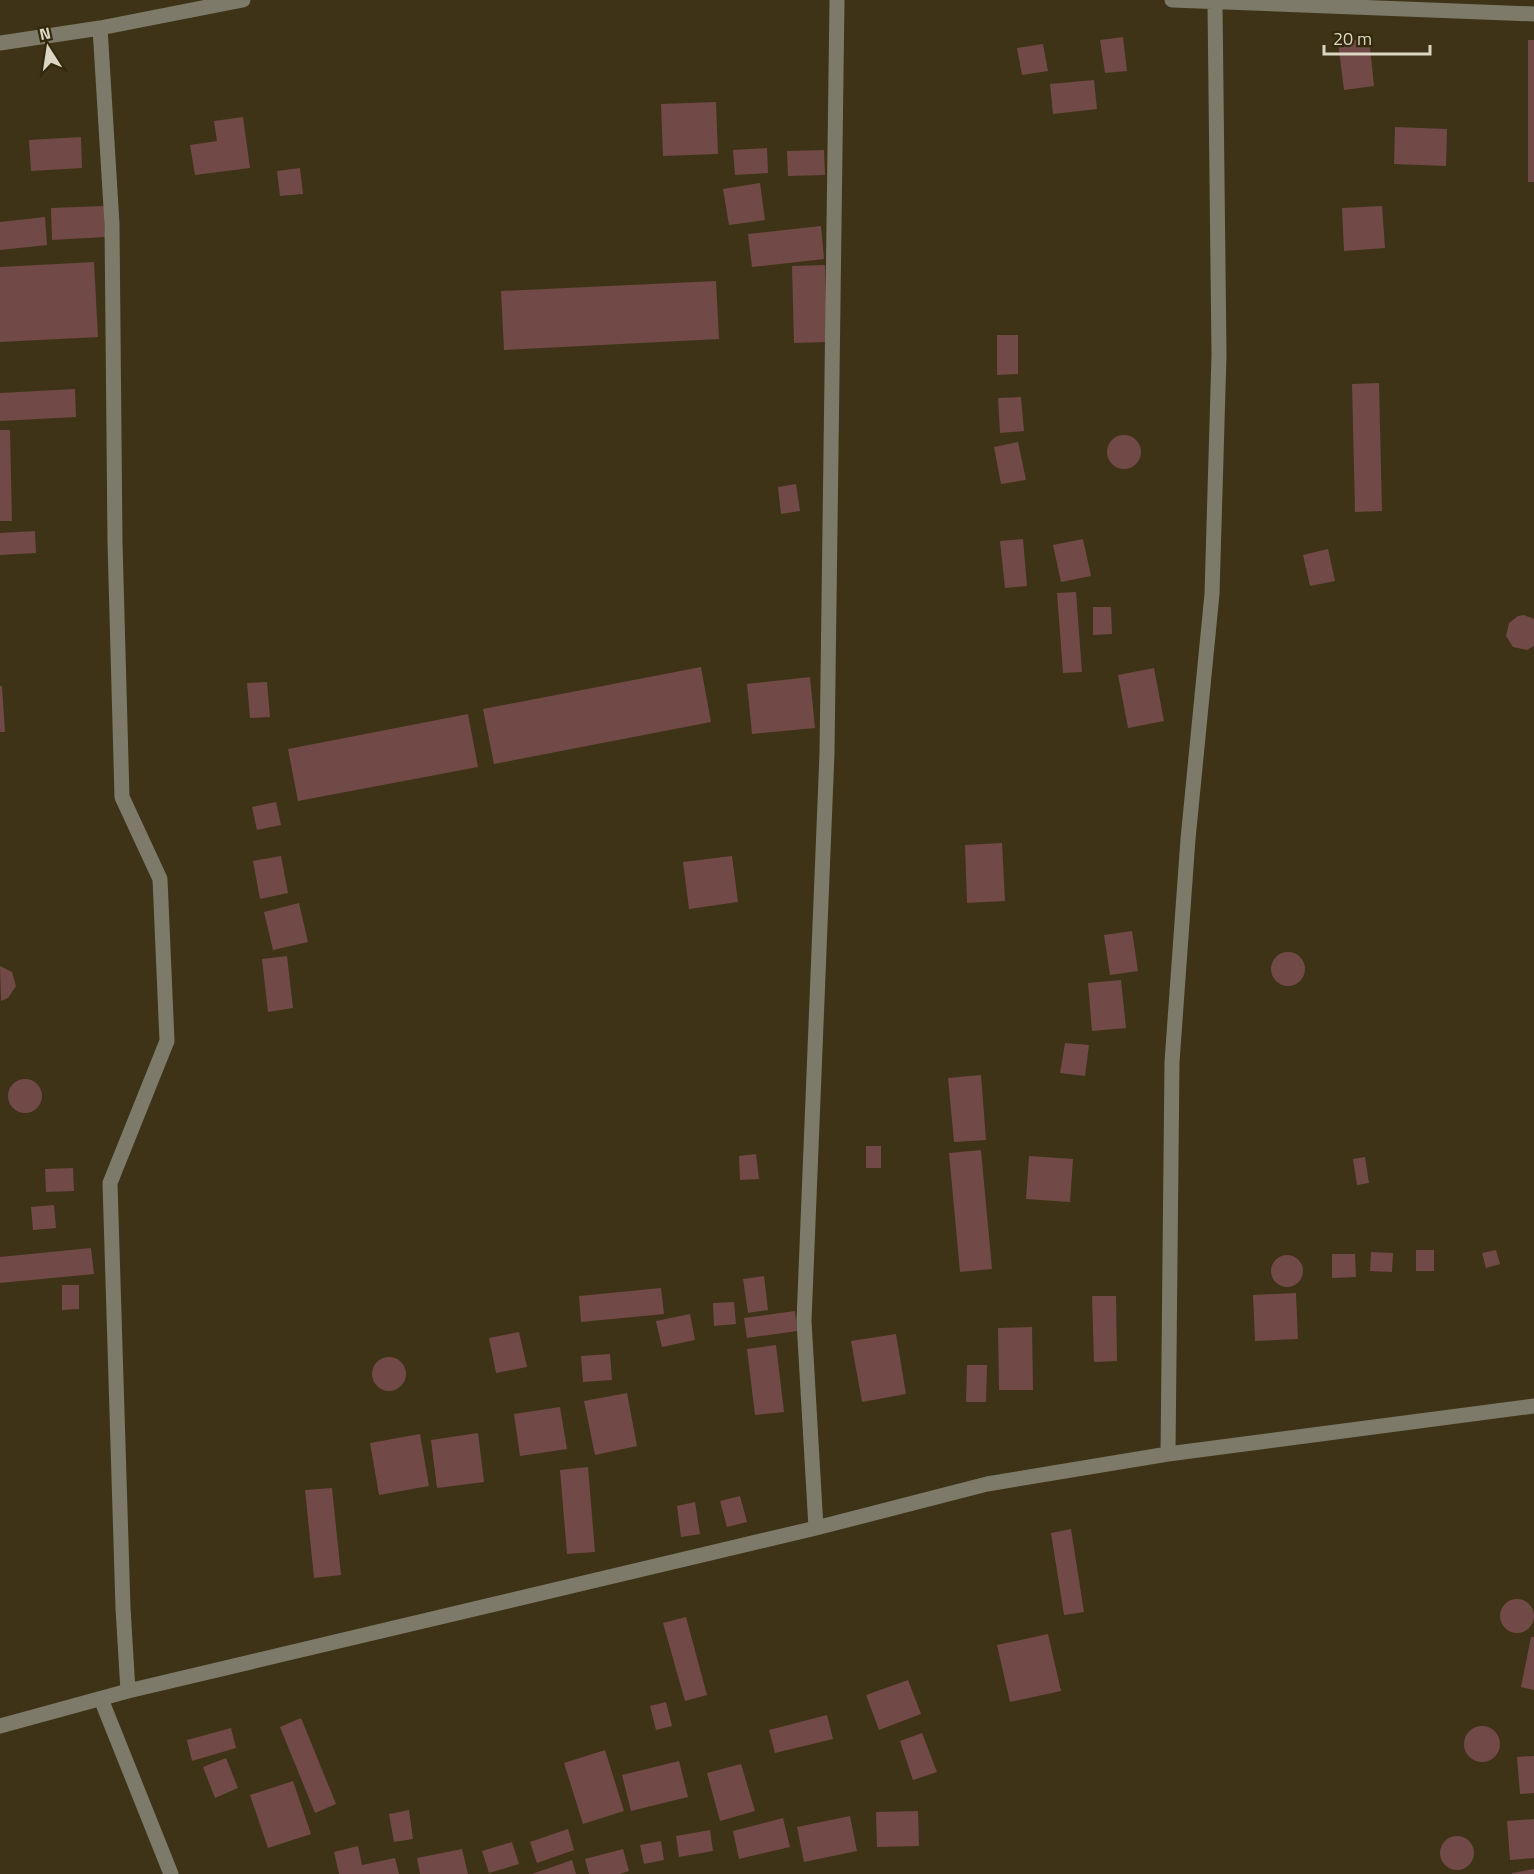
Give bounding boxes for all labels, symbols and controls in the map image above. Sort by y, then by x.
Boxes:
north arrow [18,18,78,78]
scale bar [1324,18,1430,56]
text: N [37,20,53,46]
text: 20 m [1333,25,1372,52]

